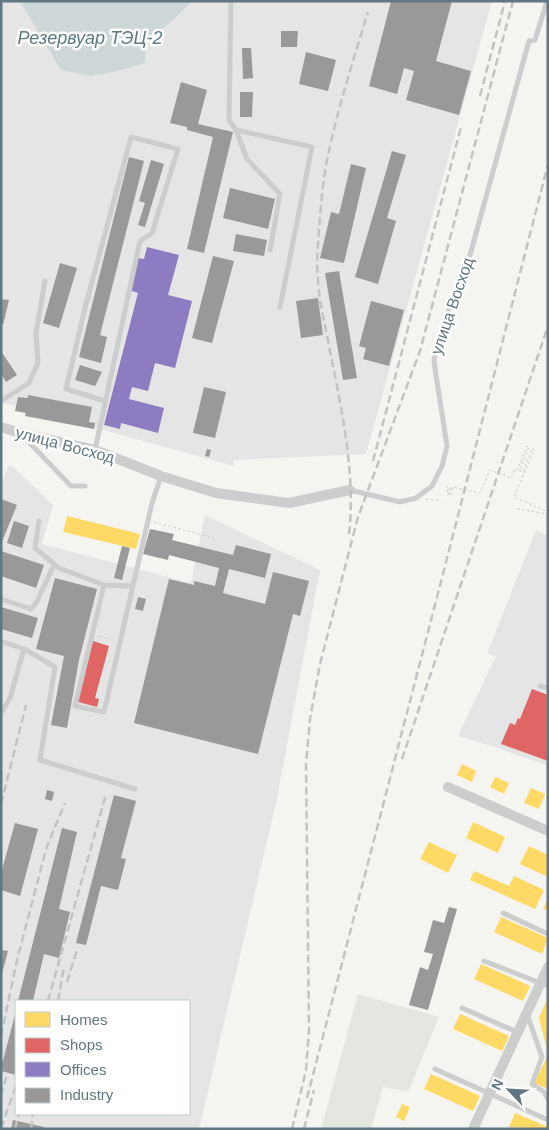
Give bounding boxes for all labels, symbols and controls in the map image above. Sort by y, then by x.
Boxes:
water label: Резервуар ТЭЦ-2 [18,28,163,48]
street label: улица Восход [427,255,477,357]
street label: улица Восход [14,424,117,467]
legend [15,1000,190,1115]
text: Homes [60,1011,108,1028]
text: Shops [60,1036,103,1053]
text: Offices [60,1061,106,1078]
north arrow [484,1065,534,1115]
text: N [488,1077,507,1092]
text: Industry [60,1086,114,1103]

